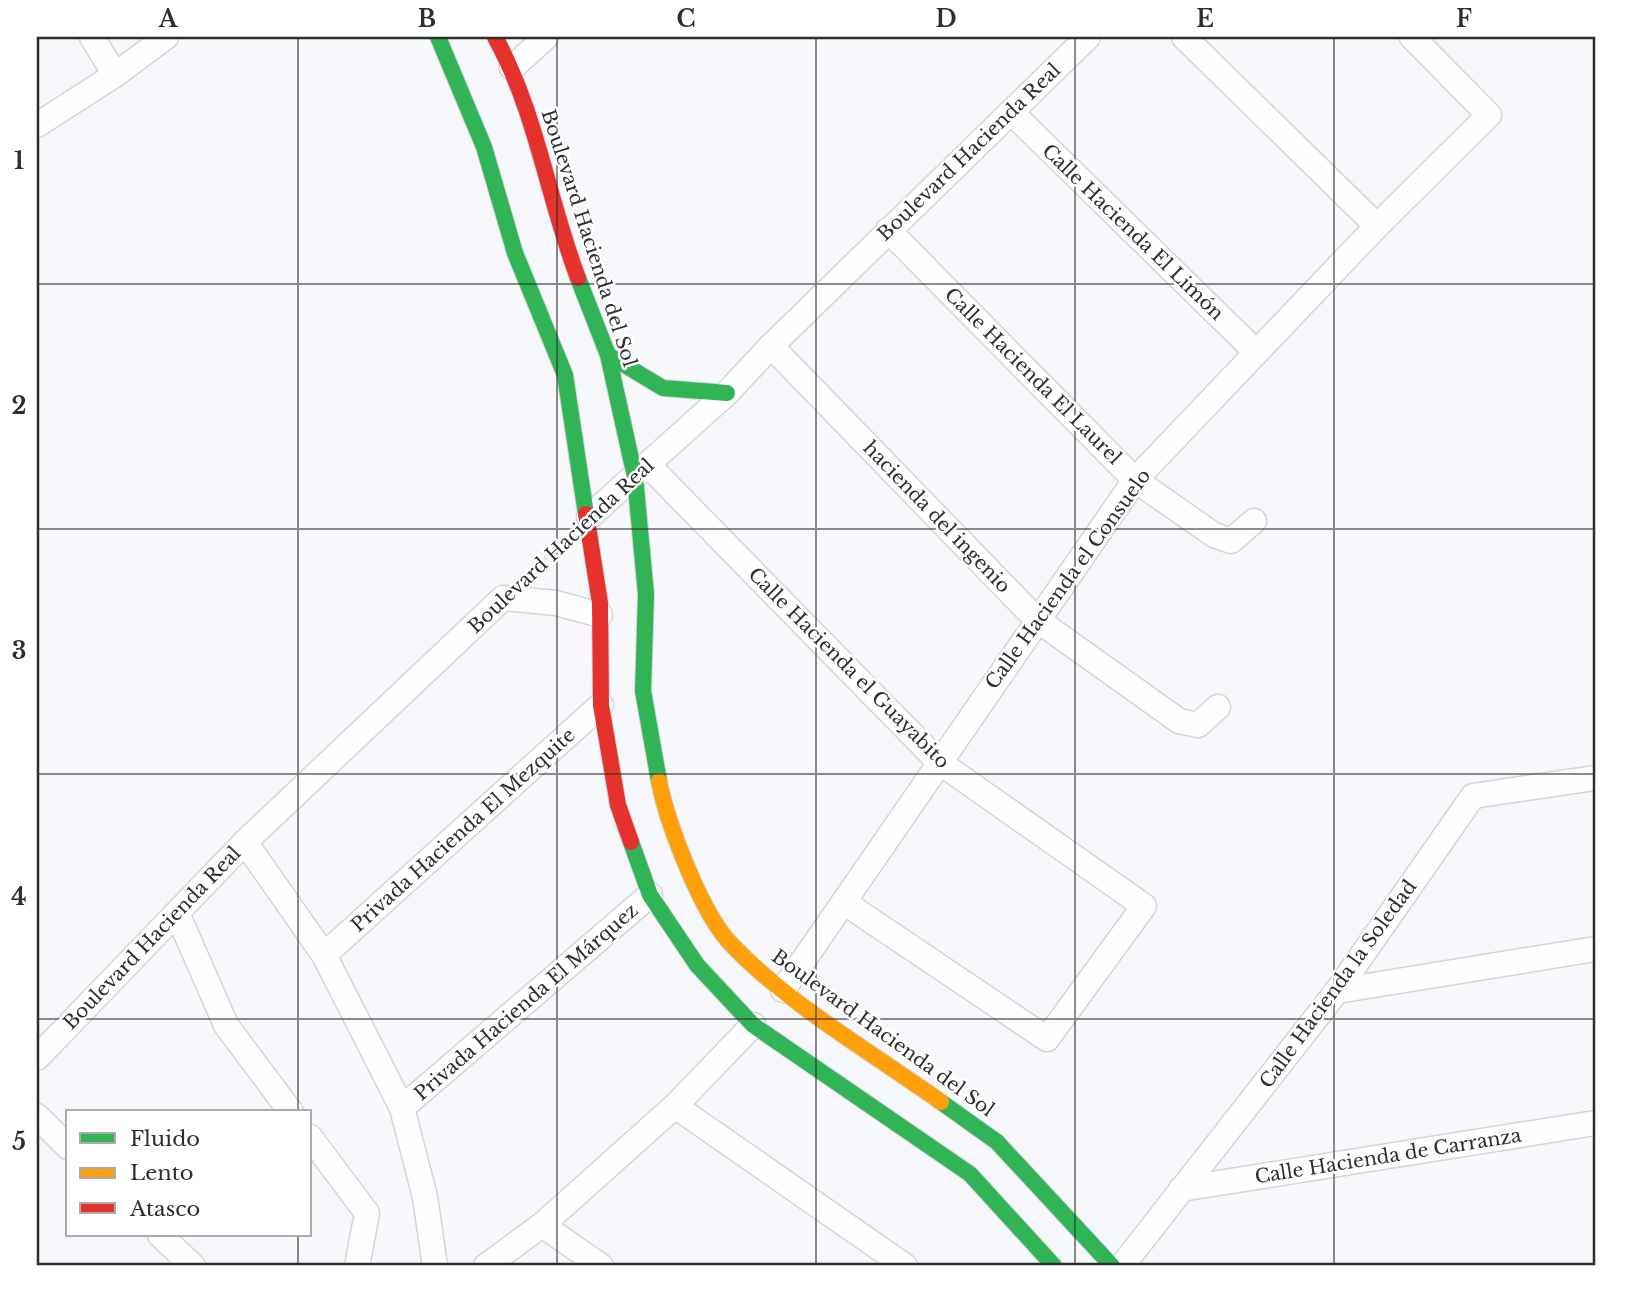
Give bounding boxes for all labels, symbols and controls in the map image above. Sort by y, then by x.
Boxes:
text: A [158,5,179,33]
text: B [418,5,436,33]
text: C [677,5,695,33]
text: D [935,5,957,33]
text: E [1196,5,1214,33]
text: F [1456,5,1472,33]
street label: Boulevard Hacienda Real [873,58,1065,246]
street label: Boulevard Hacienda del Sol [536,106,642,370]
street label: Calle Hacienda El Limón [1037,139,1229,325]
text: 1 [14,147,24,175]
street label: Calle Hacienda El Laurel [940,283,1126,469]
text: 2 [12,392,26,420]
street label: hacienda del ingenio [859,436,1015,598]
street label: Boulevard Hacienda Real [463,454,659,638]
street label: Calle Hacienda el Consuelo [981,465,1155,693]
street label: Calle Hacienda el Guayabito [744,563,954,773]
text: 3 [12,637,26,665]
street label: Privada Hacienda El Mezquite [346,723,580,937]
street label: Boulevard Hacienda Real [58,842,246,1034]
street label: Calle Hacienda la Soledad [1255,875,1421,1093]
text: 4 [11,883,27,911]
street label: Privada Hacienda El Márquez [410,899,642,1105]
street label: Boulevard Hacienda del Sol [767,945,999,1121]
legend [66,1110,312,1236]
street label: Calle Hacienda de Carranza [1253,1123,1523,1188]
text: Fluido [130,1126,200,1152]
text: 5 [12,1128,26,1156]
text: Lento [130,1160,193,1186]
text: Atasco [129,1196,200,1222]

